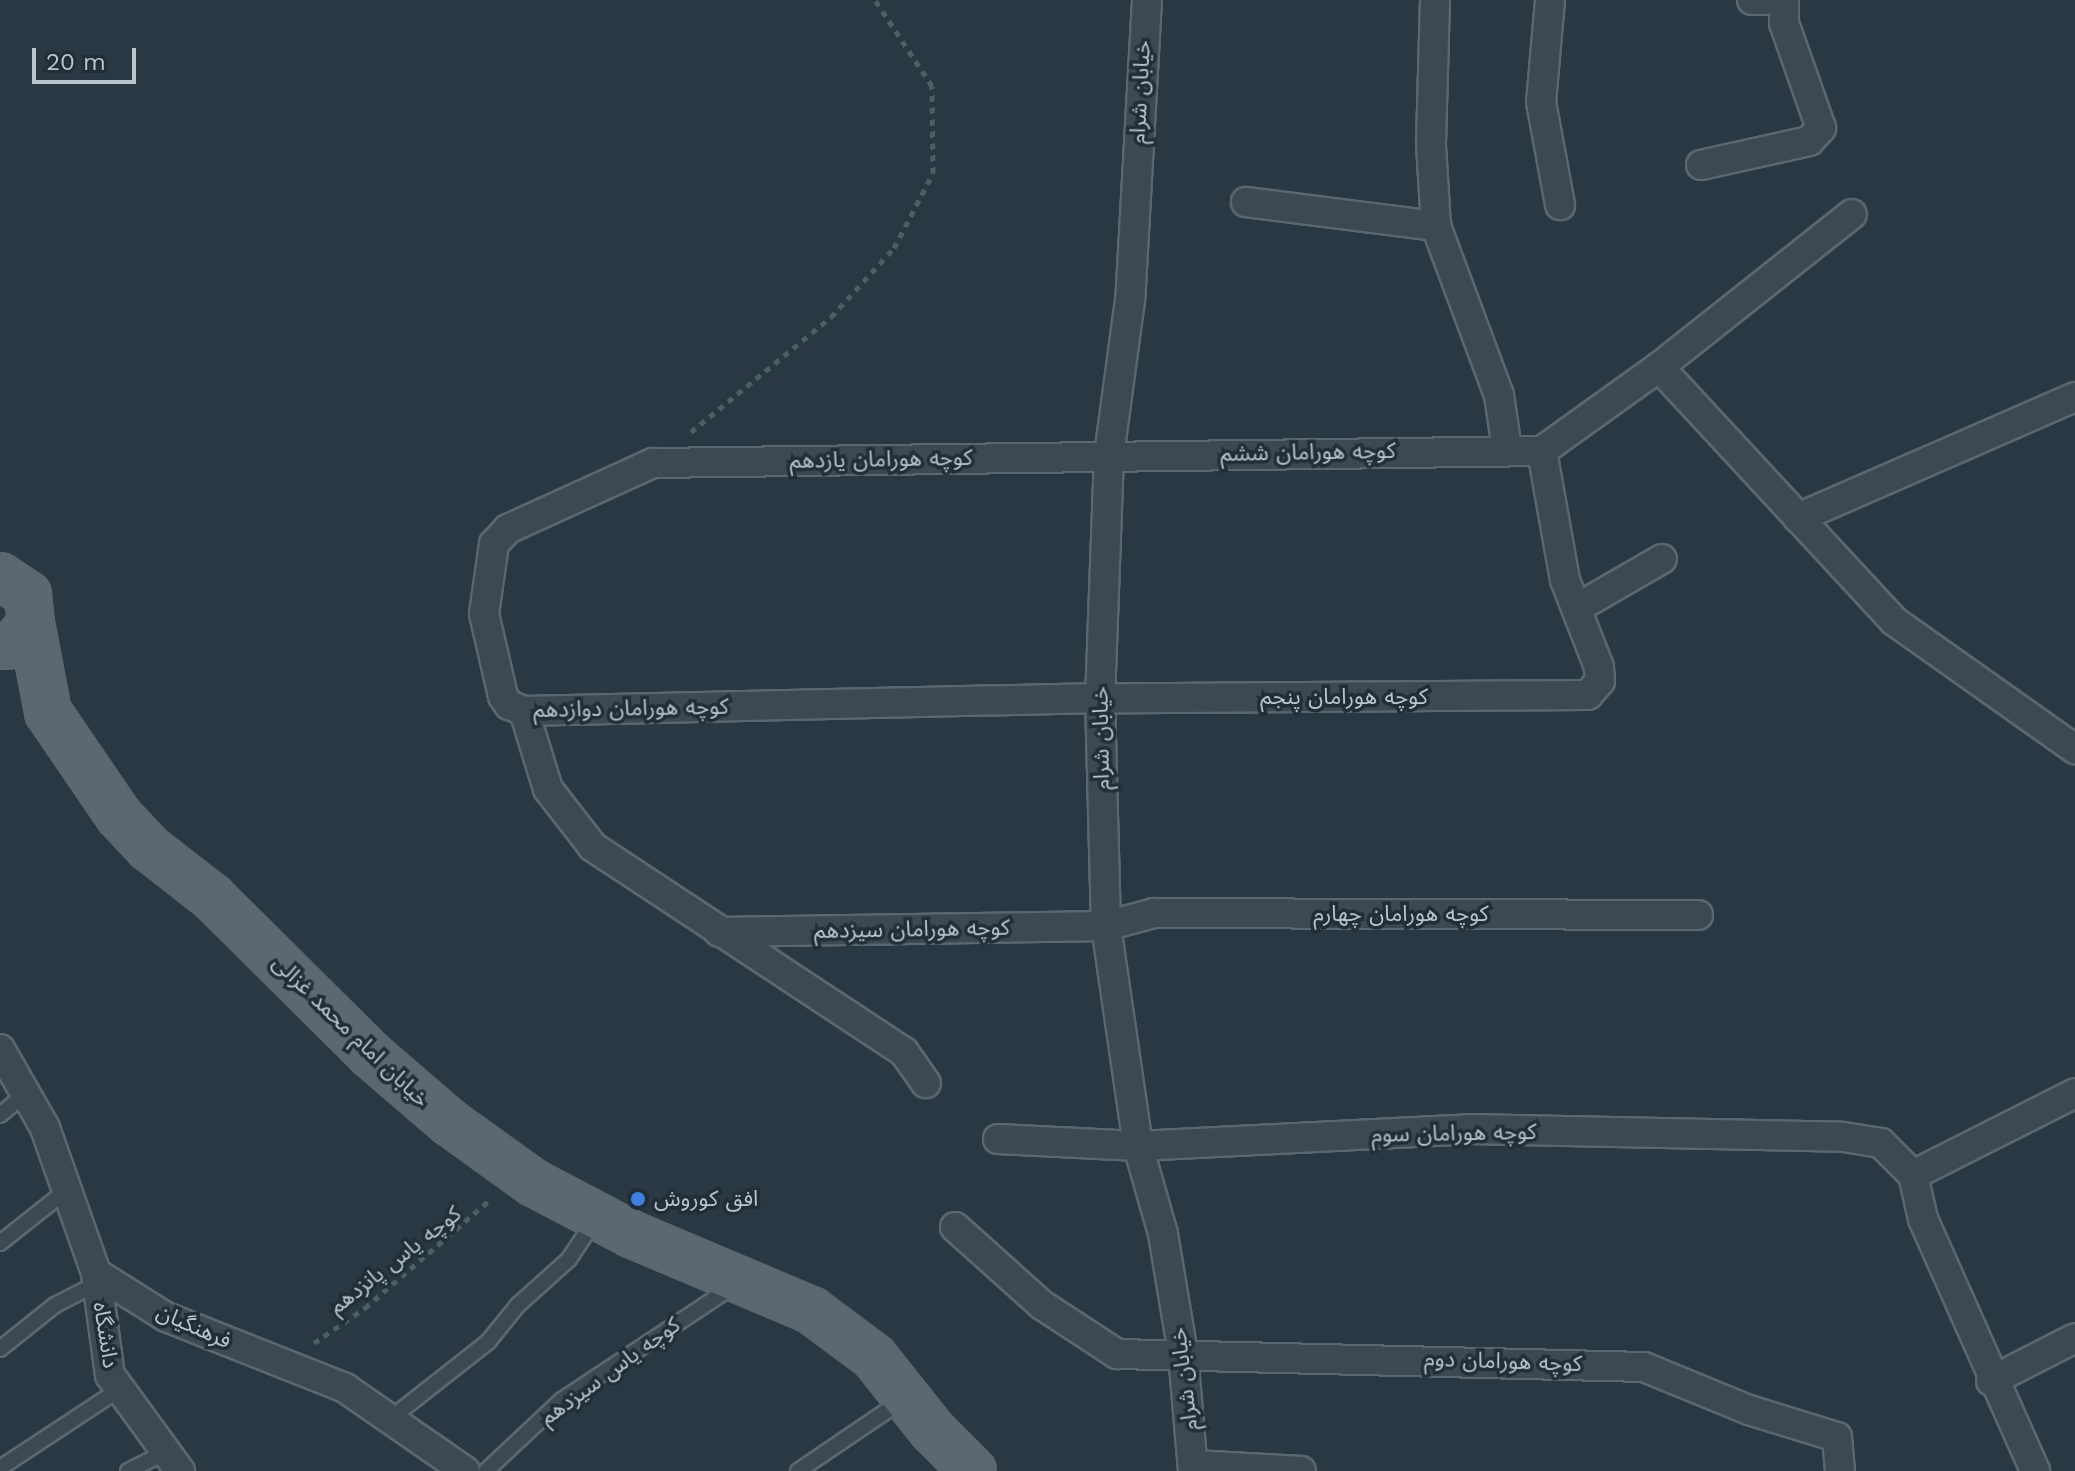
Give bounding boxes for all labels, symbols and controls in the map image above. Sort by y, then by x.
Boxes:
scale bar [36,32,140,82]
street label: خیابان شرام [1124,40,1156,144]
text: 20 m [46,48,106,76]
street label: کوچه هورامان ششم [1220,437,1396,467]
street label: کوچه هورامان يازدهم [789,444,973,474]
street label: کوچه هورامان پنجم [1260,684,1428,710]
street label: خیابان شرام [1087,686,1115,790]
street label: کوچه هورامان دوازدهم [533,693,729,723]
street label: کوچه هورامان چهارم [1313,901,1489,927]
street label: کوچه هورامان سيزدهم [814,914,1010,944]
street label: خیابان امام محمد غزالی [267,949,435,1113]
street label: کوچه هورامان سوم [1371,1118,1537,1148]
place label: افق کوروش [654,1186,758,1212]
marker: افق کوروش [629,1190,647,1208]
street label: کوچه یاس پانزدهم [324,1200,466,1320]
street label: فرهنگیان [153,1298,235,1354]
street label: دانشگاه [88,1300,124,1370]
street label: کوچه یاس سیزدهم [535,1311,685,1431]
street label: خیابان شرام [1165,1326,1203,1432]
street label: کوچه هورامان دوم [1424,1345,1582,1377]

